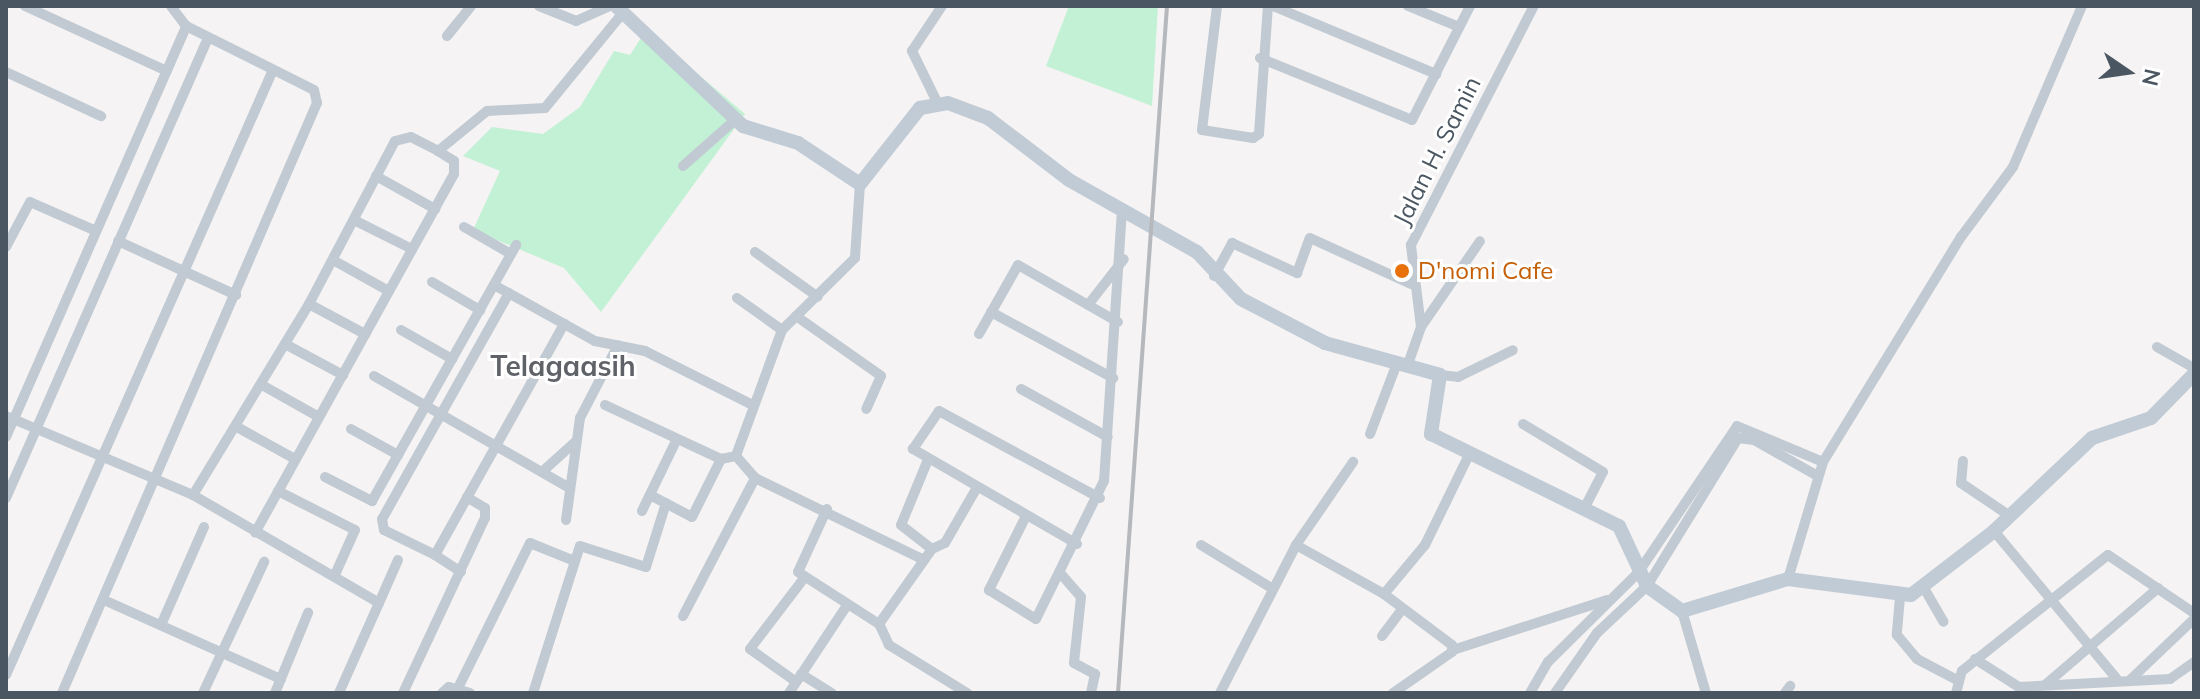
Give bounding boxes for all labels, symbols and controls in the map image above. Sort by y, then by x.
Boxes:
north arrow [2088,32,2168,112]
text: N [2136,66,2167,89]
street label: Jalan H. Samin [1387,72,1487,230]
place label: D'nomi Cafe [1418,257,1553,285]
marker: D'nomi Cafe [1393,262,1411,280]
district label: Telagaasih [490,349,636,383]

